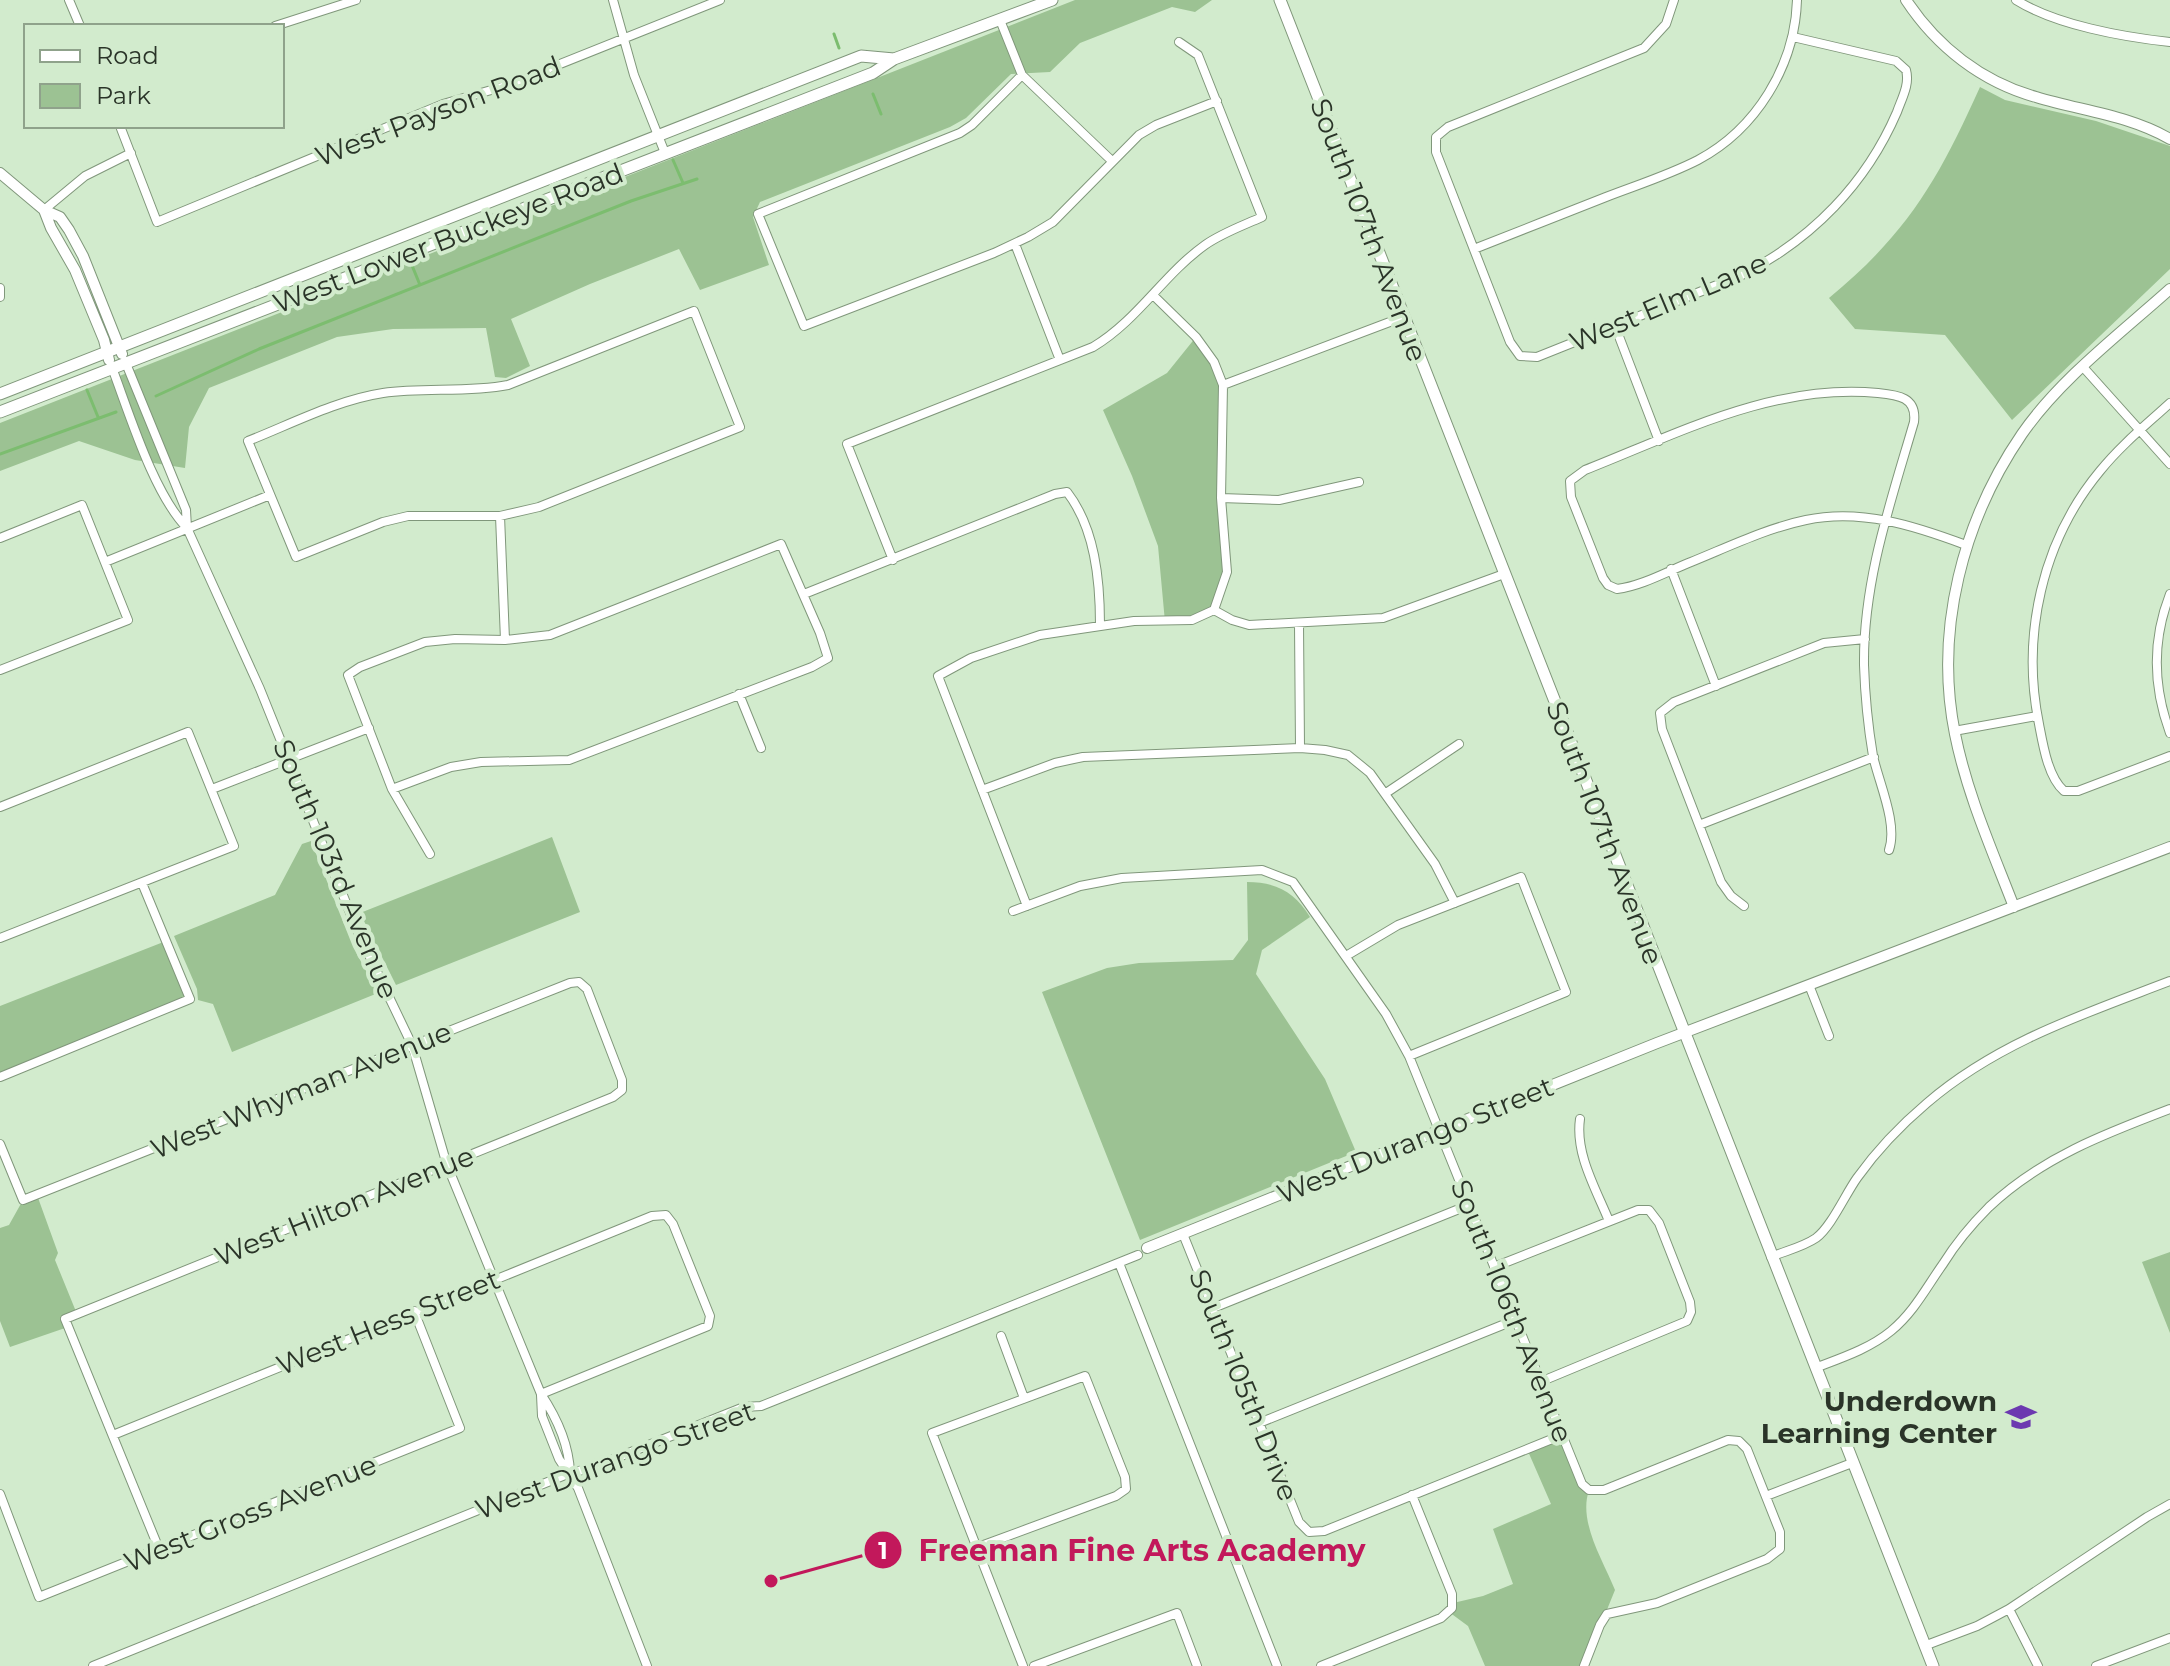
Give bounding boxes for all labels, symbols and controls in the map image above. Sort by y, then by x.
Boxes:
legend [24,24,284,128]
text: Road [96,41,159,70]
street label: West Payson Road [310,49,566,173]
text: Park [96,81,151,110]
street label: South 107th Avenue [1303,94,1435,366]
street label: West Lower Buckeye Road [268,155,628,321]
street label: West Elm Lane [1564,245,1772,359]
street label: South 107th Avenue [1539,697,1671,969]
street label: South 103rd Avenue [266,734,406,1004]
street label: West Whyman Avenue [146,1014,456,1166]
street label: West Durango Street [1272,1069,1558,1211]
street label: West Hilton Avenue [209,1138,479,1274]
street label: South 106th Avenue [1444,1175,1580,1447]
street label: West Hess Street [271,1262,505,1382]
street label: South 105th Drive [1182,1264,1306,1506]
place label: Underdown Learning Center [1761,1384,1997,1450]
street label: West Durango Street [471,1394,759,1526]
school or university icon: Underdown Learning Center [2004,1400,2038,1434]
street label: West Gross Avenue [119,1447,381,1579]
callout: Freeman Fine Arts Academy [863,1523,1381,1577]
text: Freeman Fine Arts Academy [919,1532,1367,1569]
text: 1 [878,1536,888,1565]

